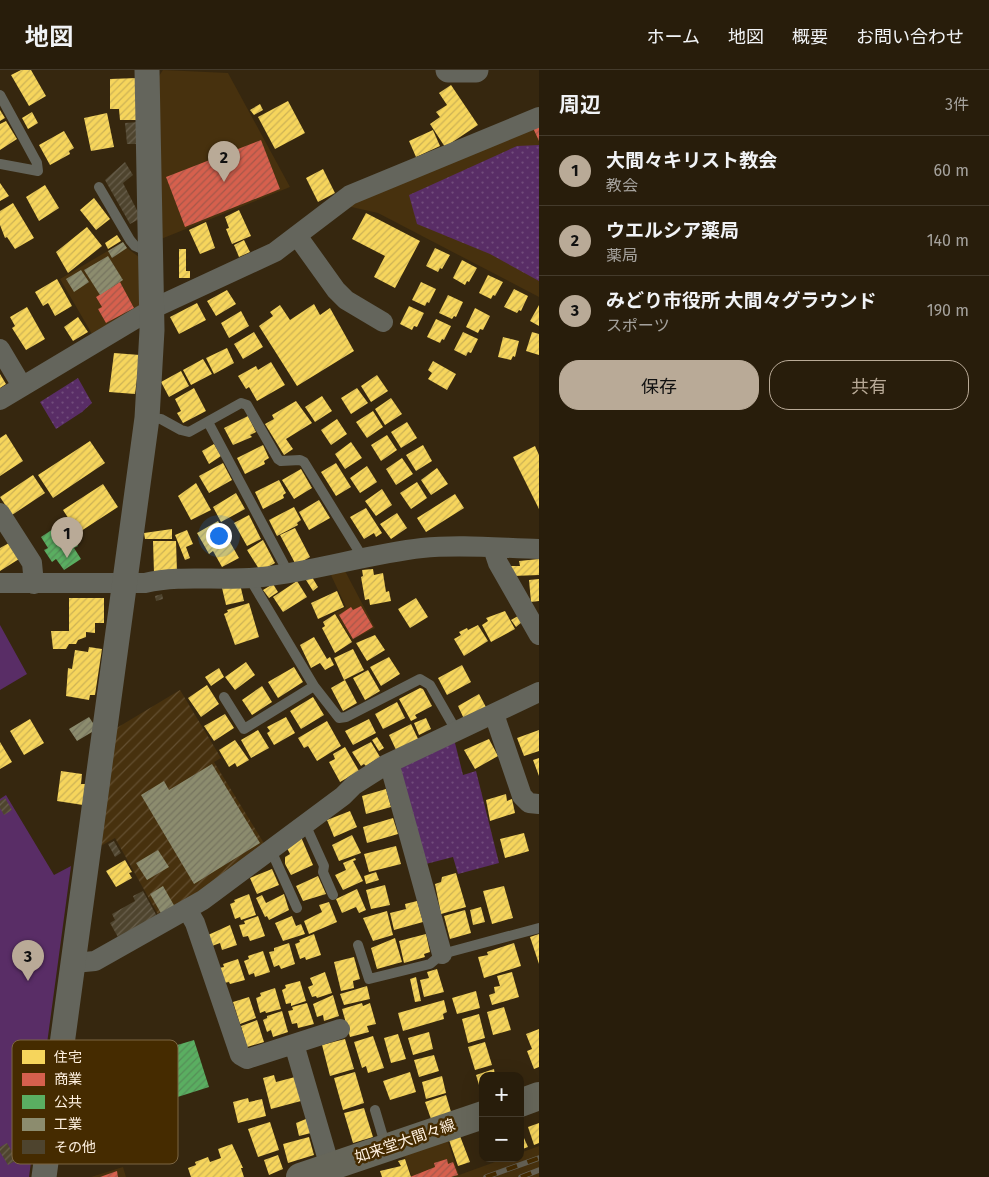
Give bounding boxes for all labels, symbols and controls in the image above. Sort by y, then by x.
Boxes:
text: 地図 [25,23,73,51]
text: ホーム [647,26,700,48]
text: 地図 [728,26,764,48]
text: 概要 [792,26,828,48]
text: お問い合わせ [856,26,964,48]
text: 周辺 [559,92,601,118]
text: 3件 [945,95,969,114]
pin: 2 [208,141,240,182]
text: 大間々キリスト教会 [606,149,777,172]
text: 1 [571,161,579,180]
text: 60 m [934,161,969,180]
text: 教会 [606,176,638,195]
text: ウエルシア薬局 [606,219,739,242]
text: 2 [571,231,579,250]
text: 140 m [927,231,969,250]
text: 薬局 [606,246,638,265]
text: みどり市役所 大間々グラウンド [606,289,877,312]
text: 3 [571,301,579,320]
text: 190 m [927,301,969,320]
text: スポーツ [606,316,670,335]
button: 保存 [559,360,759,410]
button: 共有 [769,360,969,410]
pin: 1 [51,517,83,558]
your location [206,523,232,549]
pin: 3 [12,940,44,981]
legend [12,1040,178,1164]
text: 住宅 [54,1049,82,1066]
text: 商業 [54,1071,82,1088]
map controls [479,1072,524,1162]
button: + [479,1072,524,1117]
text: 公共 [54,1094,82,1111]
street label: 如来堂大間々線 [352,1115,458,1167]
text: 工業 [54,1116,82,1133]
button: − [479,1117,524,1162]
text: その他 [54,1139,96,1156]

